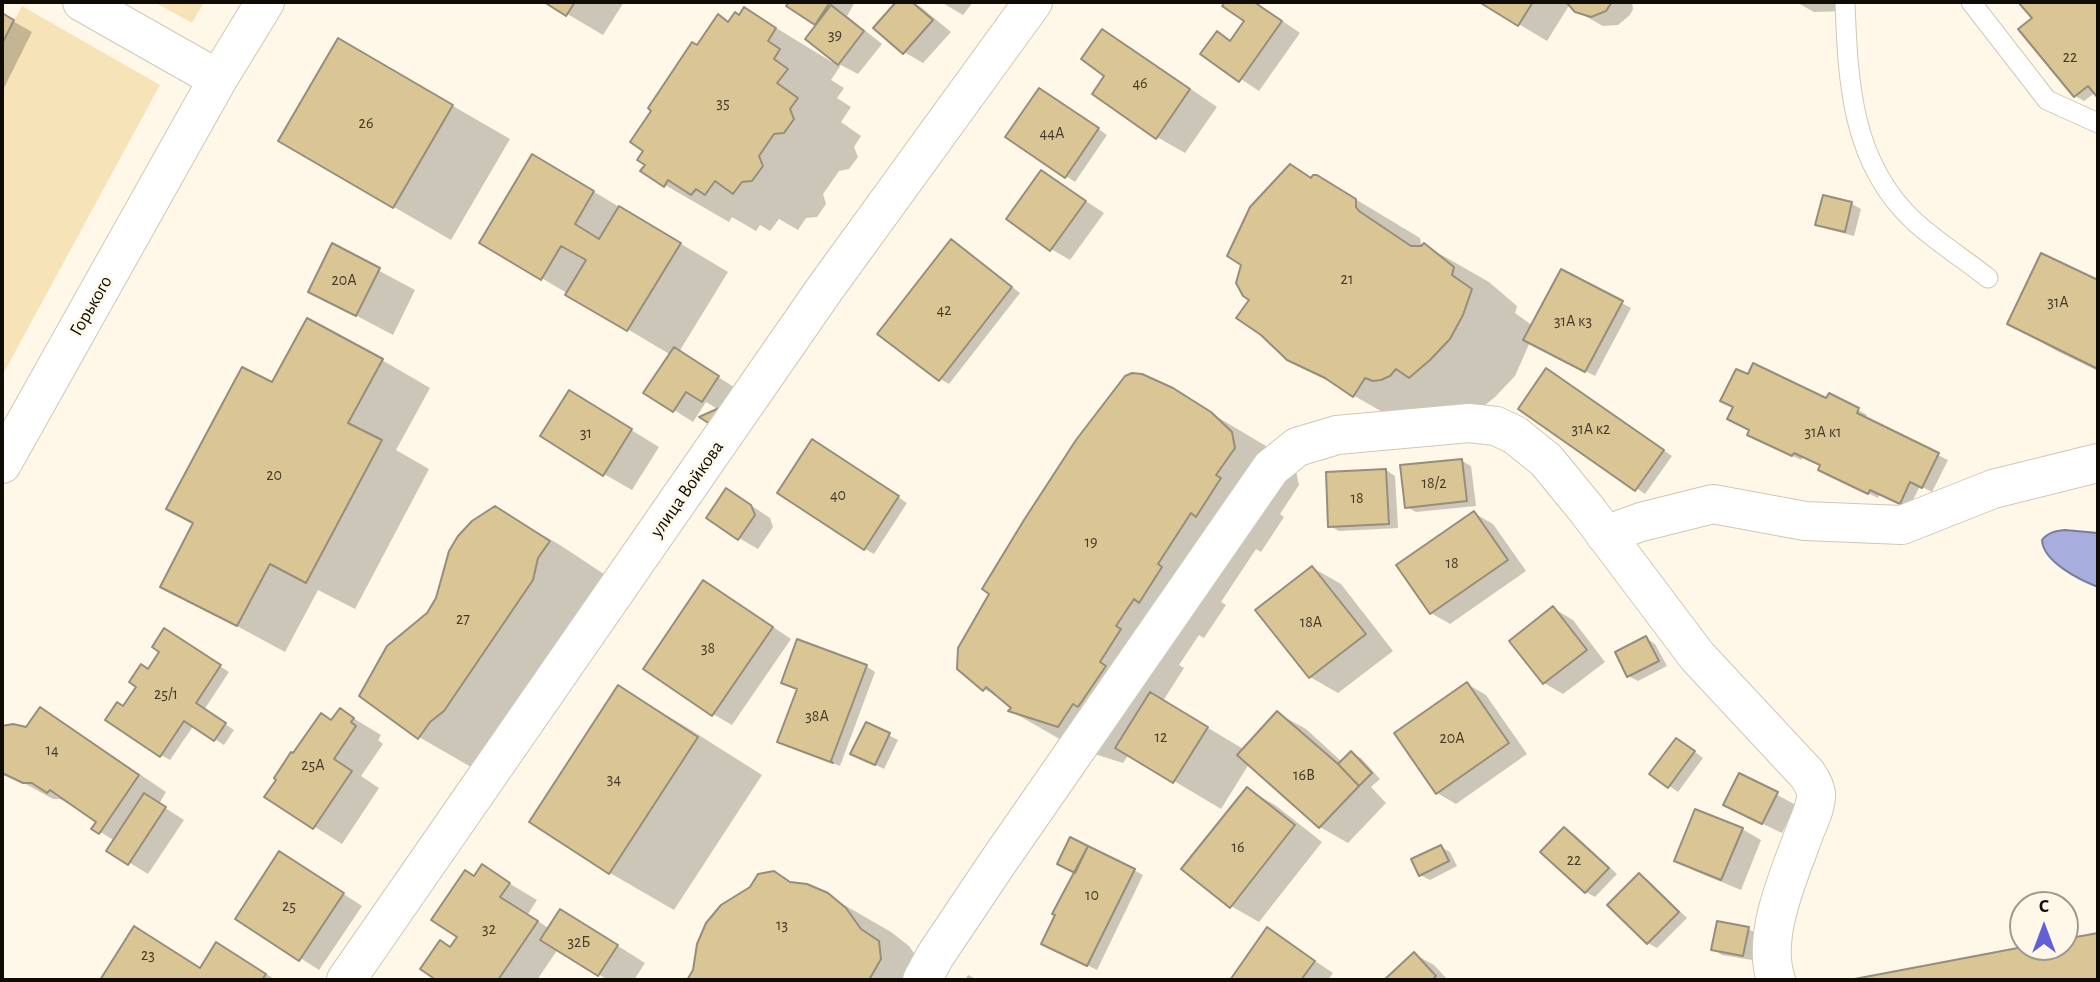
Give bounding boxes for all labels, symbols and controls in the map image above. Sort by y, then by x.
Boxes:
house number: 39 [828,25,842,45]
house number: 22 [2063,47,2077,67]
house number: 46 [1132,73,1148,93]
house number: 35 [716,93,730,113]
house number: 26 [359,113,373,133]
house number: 44А [1040,123,1064,143]
house number: 21 [1341,269,1353,289]
house number: 20А [331,270,357,290]
street label: Горького [65,272,117,340]
house number: 31А [2047,292,2069,312]
house number: 42 [937,300,951,320]
house number: 31А к3 [1554,311,1592,331]
house number: 31А к2 [1572,419,1610,439]
house number: 31А к1 [1805,422,1841,442]
house number: 31 [580,423,592,443]
street label: улица Войкова [645,436,729,542]
house number: 20 [266,465,282,485]
house number: 18/2 [1422,473,1446,493]
house number: 40 [830,485,846,505]
house number: 18 [1350,488,1364,508]
house number: 19 [1084,532,1098,552]
house number: 18 [1445,553,1459,573]
house number: 27 [456,609,470,629]
house number: 18А [1300,612,1322,632]
house number: 38 [701,638,715,658]
house number: 25/1 [154,684,178,704]
house number: 38А [805,706,829,726]
house number: 12 [1155,727,1167,747]
house number: 20А [1439,728,1465,748]
house number: 14 [45,740,59,760]
house number: 25А [301,755,325,775]
house number: 16В [1293,765,1315,785]
house number: 34 [607,769,621,789]
house number: 16 [1231,837,1245,857]
house number: 22 [1567,850,1581,870]
house number: 10 [1085,885,1099,905]
north arrow [2009,891,2079,961]
house number: 25 [282,896,296,916]
text: С [2039,897,2049,916]
house number: 13 [776,915,788,935]
house number: 32 [482,919,496,939]
house number: 32Б [567,932,591,952]
house number: 23 [141,945,155,965]

